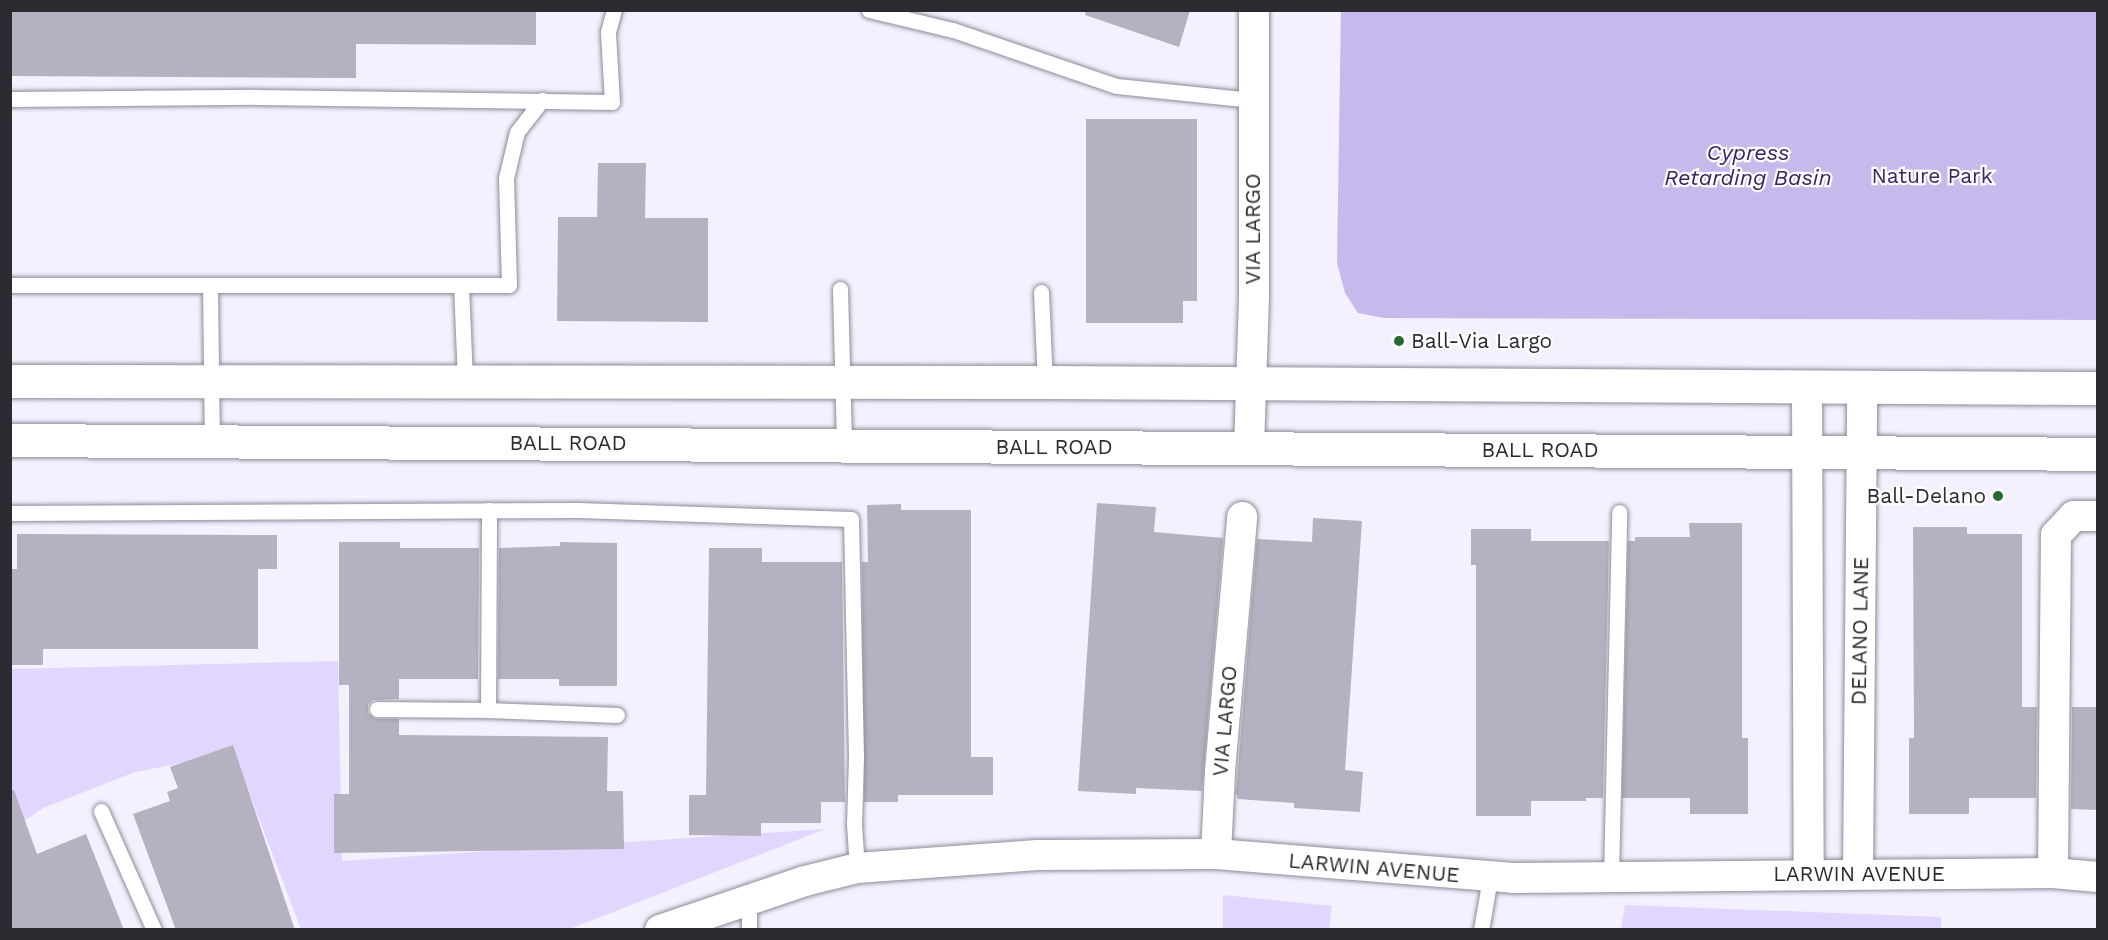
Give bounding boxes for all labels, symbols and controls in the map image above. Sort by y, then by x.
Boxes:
water label: Cypress Retarding Basin [1664,139,1832,190]
park label: Nature Park [1871,163,1993,189]
street label: VIA LARGO [1240,173,1266,285]
place label: Ball-Via Largo [1411,328,1553,354]
marker: Ball-Via Largo [1392,334,1406,348]
street label: BALL ROAD [509,430,627,456]
street label: BALL ROAD [995,434,1113,460]
street label: BALL ROAD [1481,437,1599,463]
place label: Ball-Delano [1867,483,1986,509]
marker: Ball-Delano [1991,489,2005,503]
street label: DELANO LANE [1846,557,1874,705]
street label: VIA LARGO [1208,664,1242,778]
street label: LARWIN AVENUE [1287,848,1461,888]
street label: LARWIN AVENUE [1773,861,1945,887]

